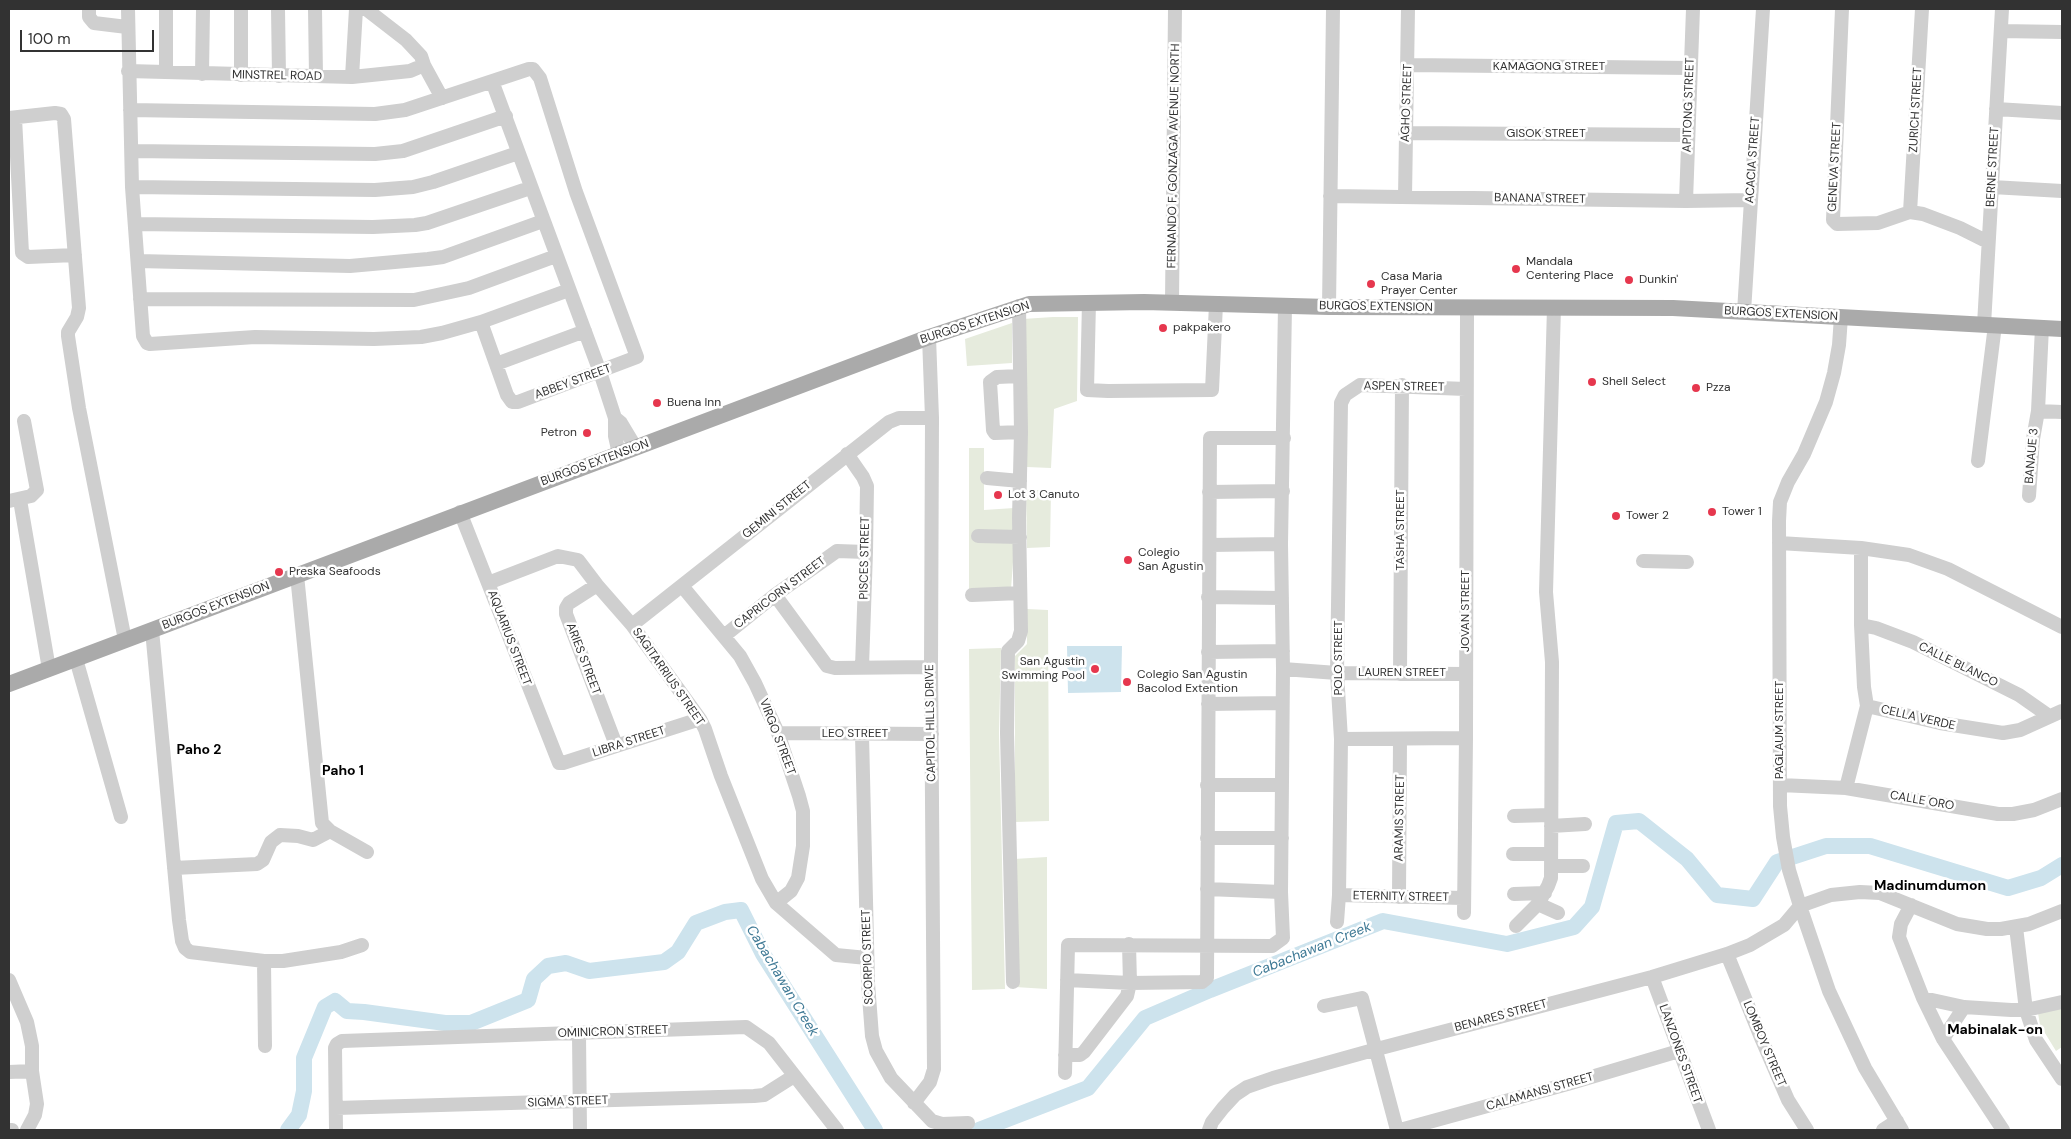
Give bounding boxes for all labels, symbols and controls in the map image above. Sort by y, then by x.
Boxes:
scale bar [22,20,156,52]
text: 100 m [28,29,71,49]
street label: FERNANDO F. GONZAGA AVENUE NORTH [1165,43,1183,269]
street label: APITONG STREET [1680,57,1698,153]
street label: KAMAGONG STREET [1493,60,1605,74]
street label: AGHO STREET [1398,64,1416,142]
street label: ZURICH STREET [1907,67,1925,153]
street label: MINSTREL ROAD [232,68,322,84]
street label: ACACIA STREET [1743,116,1763,204]
street label: GENEVA STREET [1825,122,1845,212]
street label: GISOK STREET [1506,127,1586,141]
street label: BERNE STREET [1984,127,2002,207]
street label: BANANA STREET [1494,191,1586,207]
place label: Mandala Centering Place [1526,255,1614,283]
marker: Mandala Centering Place [1510,263,1522,275]
place label: Casa Maria Prayer Center [1381,270,1457,298]
place label: Dunkin' [1639,273,1678,287]
marker: Dunkin' [1623,274,1635,286]
marker: Casa Maria Prayer Center [1365,278,1377,290]
street label: BURGOS EXTENSION [919,299,1031,347]
street label: BURGOS EXTENSION [1319,299,1433,315]
street label: BURGOS EXTENSION [1724,304,1838,324]
place label: pakpakero [1173,321,1231,335]
marker: pakpakero [1157,322,1169,334]
street label: ABBEY STREET [533,362,613,402]
place label: Shell Select [1602,375,1666,389]
marker: Shell Select [1586,376,1598,388]
street label: ASPEN STREET [1363,379,1445,395]
place label: Pzza [1706,381,1730,395]
marker: Pzza [1690,382,1702,394]
place label: Buena Inn [667,396,721,410]
marker: Buena Inn [651,397,663,409]
place label: Petron [541,426,577,440]
marker: Petron [581,427,593,439]
street label: BANAUE 3 [2022,428,2042,484]
street label: BURGOS EXTENSION [539,437,651,489]
street label: GEMINI STREET [740,478,814,542]
place label: Lot 3 Canuto [1008,488,1080,502]
marker: Lot 3 Canuto [992,489,1004,501]
street label: TASHA STREET [1394,490,1408,570]
place label: Tower 1 [1722,505,1762,519]
marker: Tower 1 [1706,506,1718,518]
place label: Tower 2 [1626,509,1669,523]
marker: Tower 2 [1610,510,1622,522]
street label: PISCES STREET [857,516,873,600]
place label: Colegio San Agustin [1138,546,1203,574]
street label: CAPRICORN STREET [731,554,829,632]
marker: Colegio San Agustin [1122,554,1134,566]
place label: Preska Seafoods [289,565,381,579]
marker: Preska Seafoods [273,566,285,578]
street label: JOVAN STREET [1459,570,1473,652]
street label: BURGOS EXTENSION [160,579,272,633]
street label: AQUARIUS STREET [484,588,534,688]
street label: POLO STREET [1332,620,1346,696]
street label: ARIES STREET [563,621,603,697]
street label: SAGITARRIUS STREET [629,625,707,729]
street label: CALLE BLANCO [1916,640,2000,690]
place label: San Agustin Swimming Pool [1001,655,1085,683]
marker: San Agustin Swimming Pool [1089,663,1101,675]
street label: CAPITOL HILLS DRIVE [923,664,939,782]
street label: LAUREN STREET [1358,666,1446,680]
place label: Colegio San Agustin Bacolod Extention [1137,668,1247,696]
marker: Colegio San Agustin Bacolod Extention [1121,676,1133,688]
street label: PAGLAUM STREET [1773,681,1787,779]
street label: VIRGO STREET [756,697,798,777]
street label: CELLA VERDE [1879,702,1957,734]
street label: LIBRA STREET [591,723,667,761]
street label: LEO STREET [822,727,888,741]
district label: Paho 2 [177,742,221,758]
district label: Paho 1 [322,763,364,779]
street label: ARAMIS STREET [1392,774,1408,862]
street label: CALLE ORO [1889,788,1955,814]
district label: Madinumdumon [1874,878,1986,894]
street label: ETERNITY STREET [1353,889,1449,905]
street label: SCORPIO STREET [859,909,877,1005]
water label: Cabachawan Creek [1250,919,1374,981]
water label: Cabachawan Creek [742,922,822,1040]
street label: BENARES STREET [1453,997,1549,1035]
street label: LOMBOY STREET [1739,999,1789,1089]
street label: LANZONES STREET [1655,1003,1705,1105]
district label: Mabinalak-on [1947,1022,2043,1038]
street label: OMINICRON STREET [557,1023,669,1041]
street label: CALAMANSI STREET [1485,1070,1595,1114]
street label: SIGMA STREET [527,1093,609,1111]

